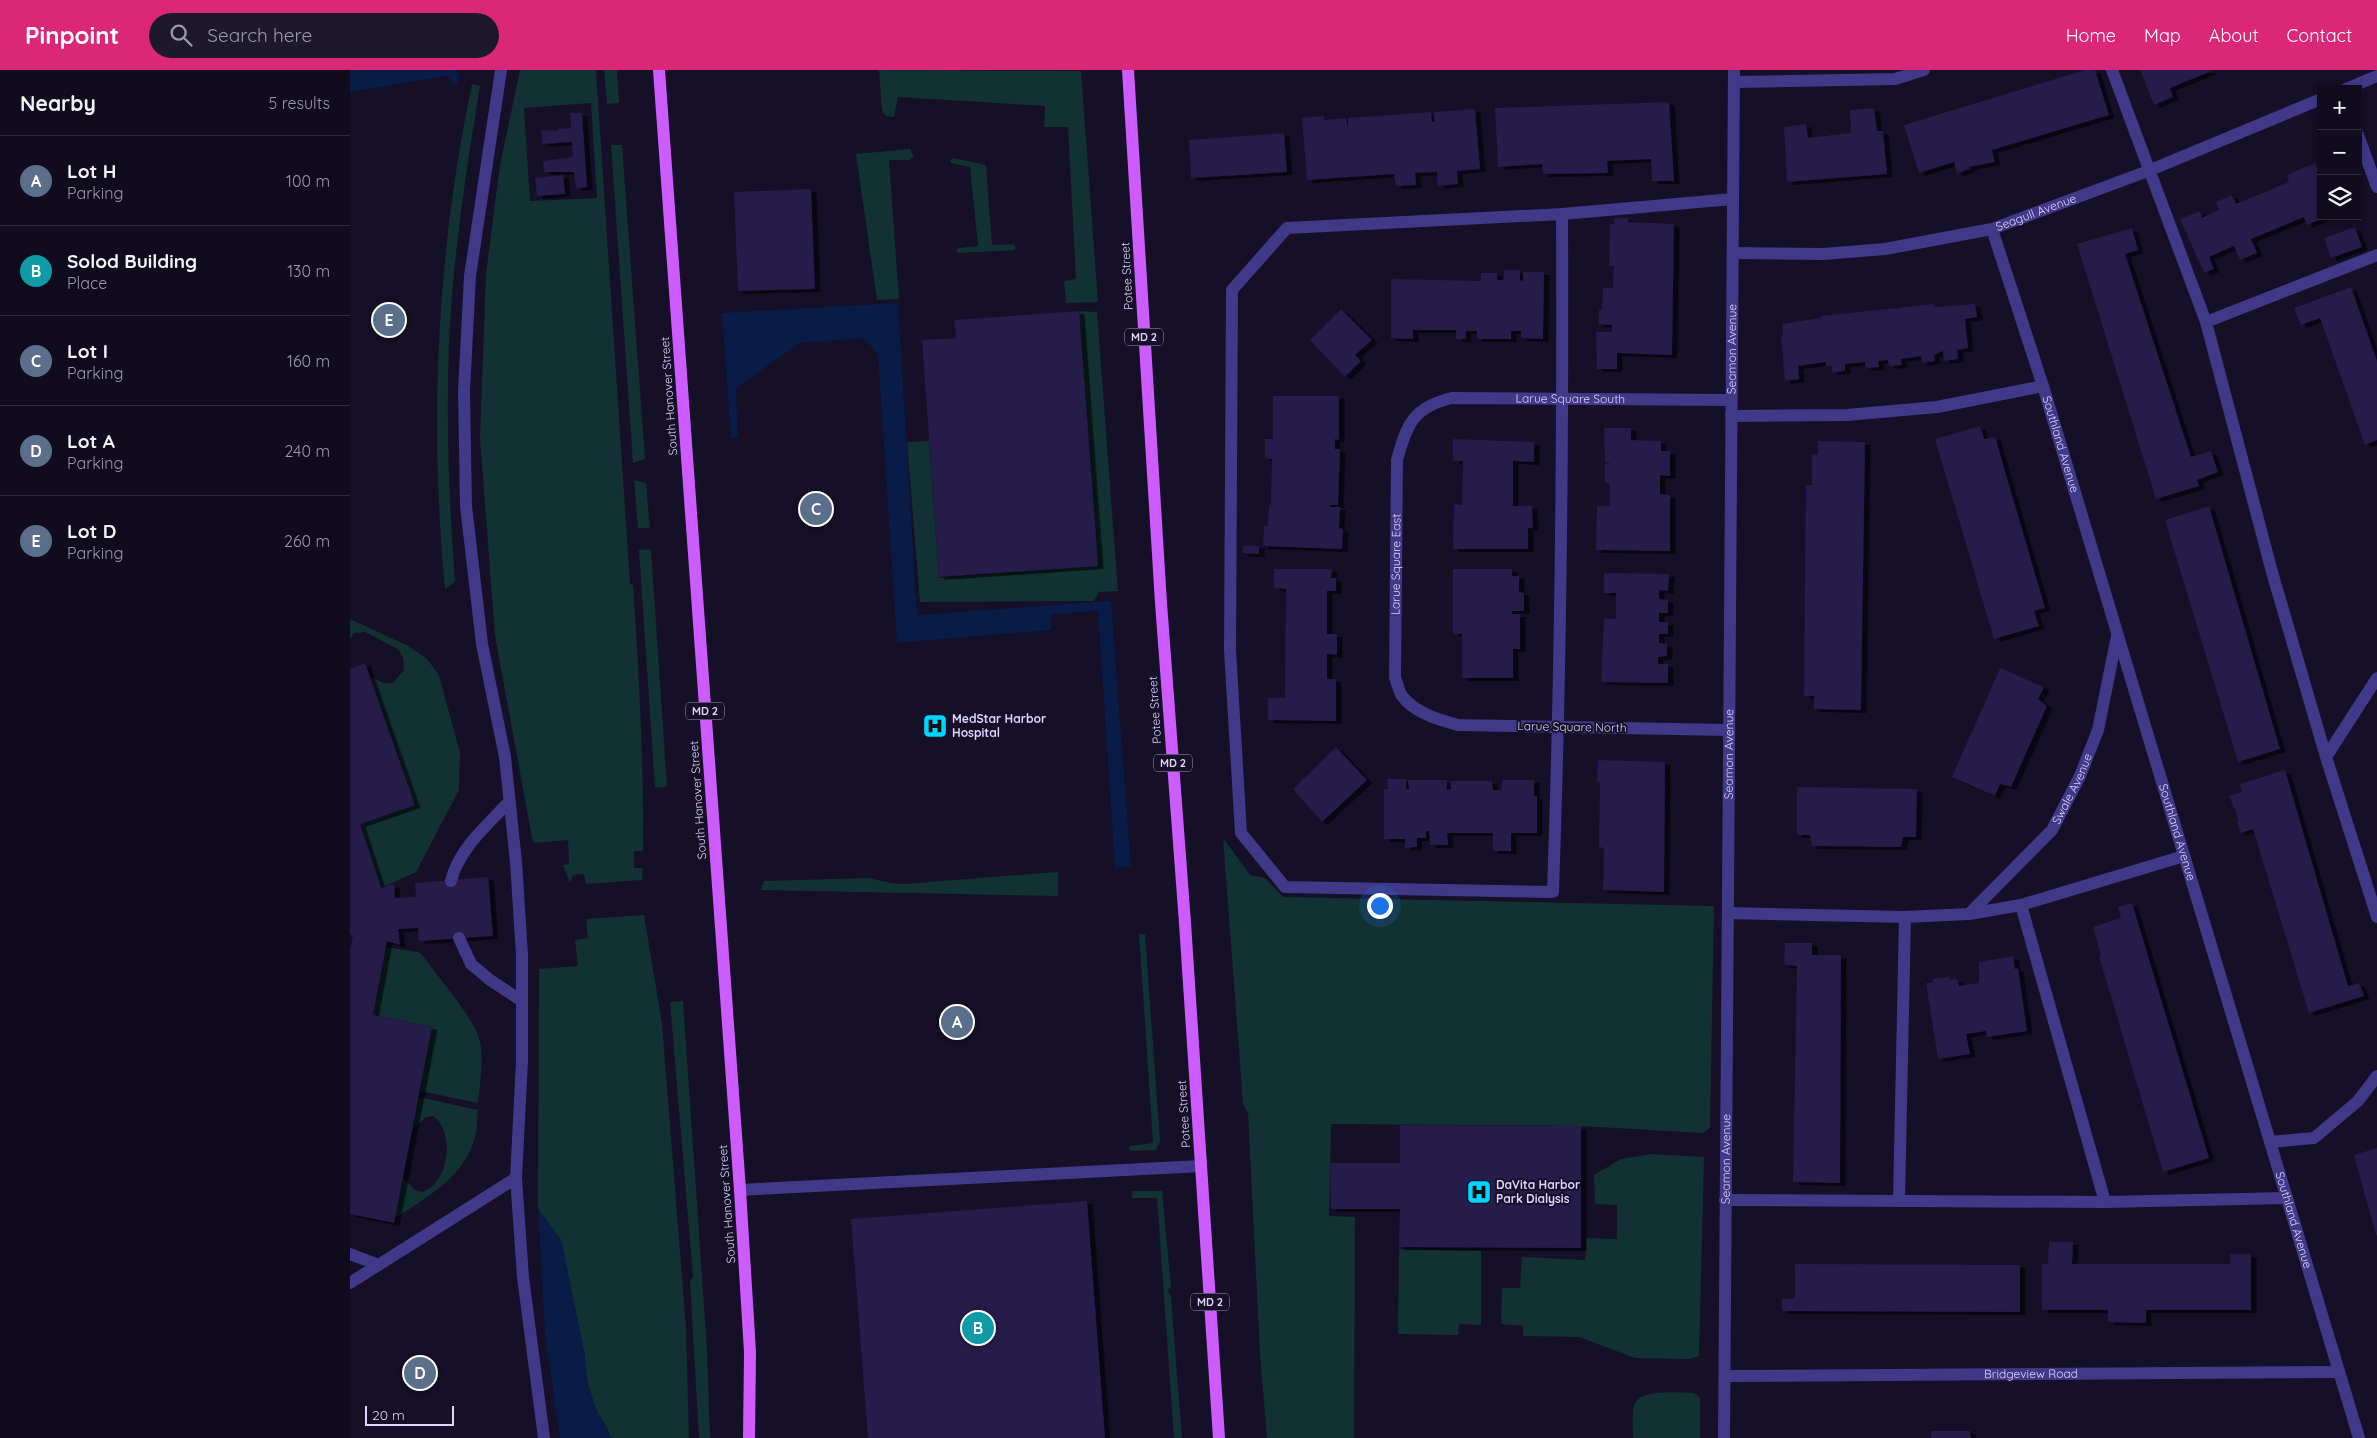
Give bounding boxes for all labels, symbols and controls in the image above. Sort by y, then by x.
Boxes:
search box [149,13,499,58]
text: Pinpoint [25,20,119,50]
icon: search [167,21,195,49]
text: Search here [207,23,312,47]
text: Home [2066,24,2116,47]
text: Map [2144,24,2181,47]
text: About [2209,24,2259,47]
text: Contact [2287,24,2352,47]
map controls [2317,85,2362,220]
button: + [2317,85,2362,130]
text: Nearby [20,90,96,116]
text: 5 results [269,93,330,113]
button: − [2317,130,2362,175]
text: Lot H [67,159,116,183]
text: A [31,171,41,191]
text: 100 m [286,171,330,191]
button: layers [2317,175,2362,220]
text: Parking [67,183,124,203]
street label: Seagull Avenue [1993,190,2078,234]
street label: Potee Street [1117,242,1136,310]
text: Solod Building [67,249,197,273]
text: B [31,261,41,281]
text: 130 m [287,261,330,281]
text: Place [67,273,107,293]
pin: E [373,301,405,339]
street label: Seamon Avenue [1724,304,1739,394]
road number: MD 2 [1125,328,1163,346]
street label: South Hanover Street [657,336,680,456]
text: Lot I [67,339,108,363]
text: C [31,351,41,371]
text: 160 m [287,351,330,371]
text: Parking [67,363,124,383]
street label: Larue Square South [1516,390,1625,406]
street label: Southland Avenue [2039,394,2083,495]
text: Lot A [67,429,115,453]
text: D [30,441,42,461]
text: 240 m [284,441,330,461]
text: Parking [67,453,124,473]
pin: C [800,490,832,528]
street label: Larue Square East [1388,514,1404,615]
text: Lot D [67,519,116,543]
text: E [31,531,41,551]
text: 260 m [284,531,330,551]
text: Parking [67,543,124,563]
street label: Potee Street [1145,676,1164,744]
road number: MD 2 [686,702,724,719]
street label: Seamon Avenue [1721,709,1736,799]
place label: MedStar Harbor Hospital [952,711,1046,740]
hospital icon: MedStar Harbor Hospital [922,713,948,739]
street label: Larue Square North [1517,718,1627,735]
street label: South Hanover Street [686,740,709,860]
street label: Swale Avenue [2048,751,2095,827]
road number: MD 2 [1154,754,1192,771]
street label: Southland Avenue [2156,782,2199,883]
your location [1367,893,1393,919]
pin: A [941,1003,973,1041]
street label: Potee Street [1174,1080,1193,1148]
street label: Seamon Avenue [1718,1114,1733,1204]
street label: South Hanover Street [715,1144,738,1264]
street label: Southland Avenue [2272,1170,2316,1270]
place label: DaVita Harbor Park Dialysis [1496,1177,1580,1206]
hospital icon: DaVita Harbor Park Dialysis [1466,1179,1492,1205]
road number: MD 2 [1191,1294,1229,1310]
pin: B [962,1309,994,1347]
pin: D [404,1354,436,1392]
street label: Bridgeview Road [1984,1366,2078,1381]
scale bar [365,1403,454,1426]
text: 20 m [372,1406,405,1424]

